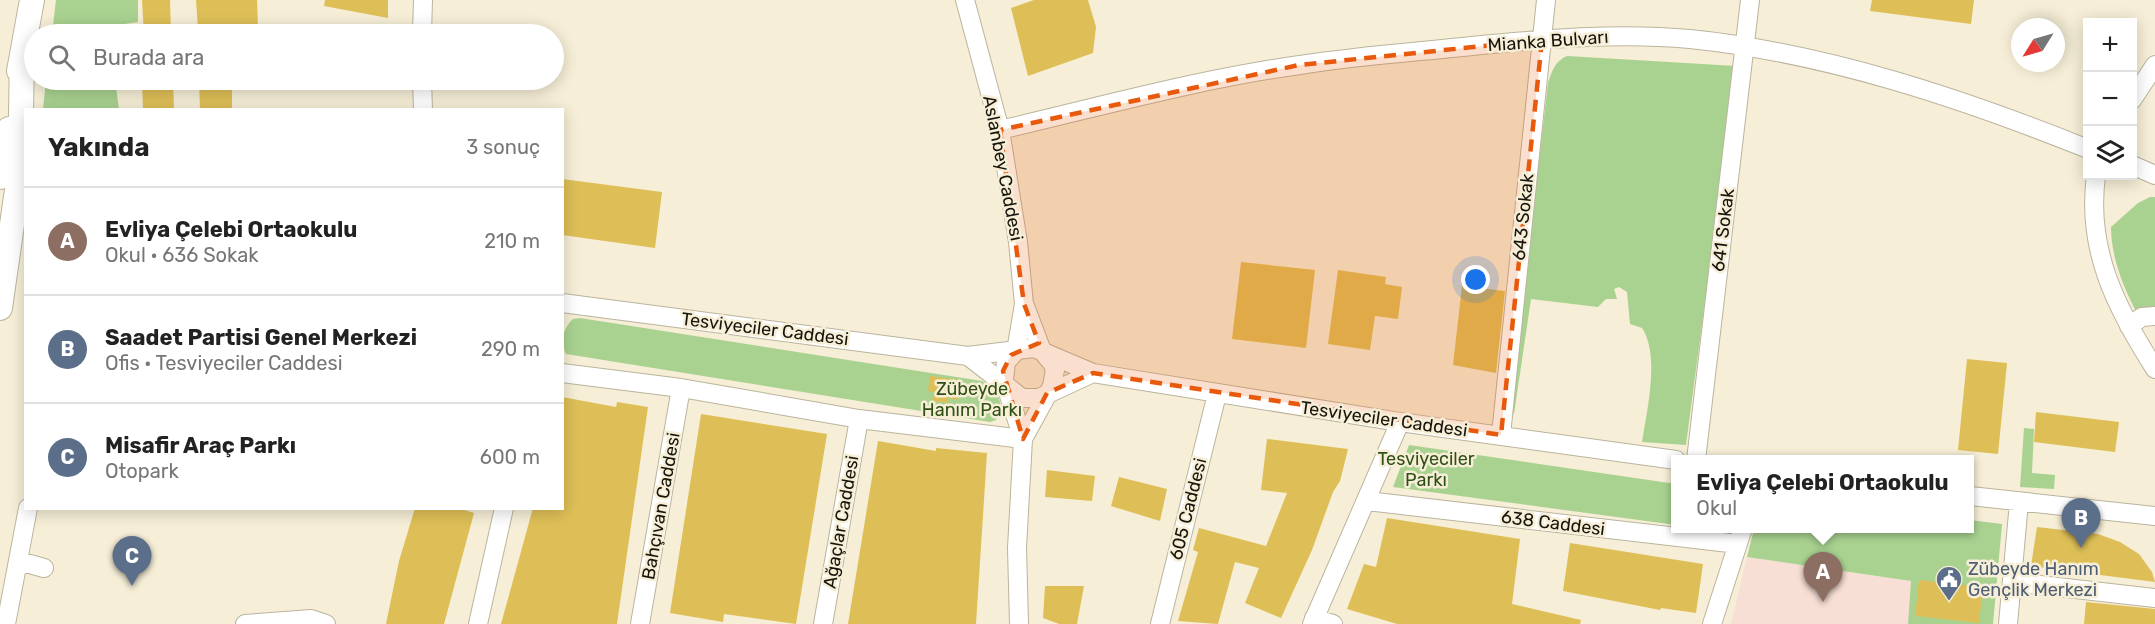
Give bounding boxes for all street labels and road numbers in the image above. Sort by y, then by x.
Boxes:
street label: Mianka Bulvarı [1487,26,1609,56]
street label: Aslanbey Caddesi [978,93,1028,243]
street label: 643 Sokak [1508,172,1539,261]
street label: 641 Sokak [1707,186,1739,273]
street label: Tesviyeciler Caddesi [680,308,850,350]
street label: Tesviyeciler Caddesi [1299,396,1469,442]
street label: Bahçıvan Caddesi [637,431,685,581]
street label: Ağaçlar Caddesi [818,454,864,590]
street label: 605 Caddesi [1165,456,1211,562]
street label: 638 Caddesi [1500,506,1606,540]

